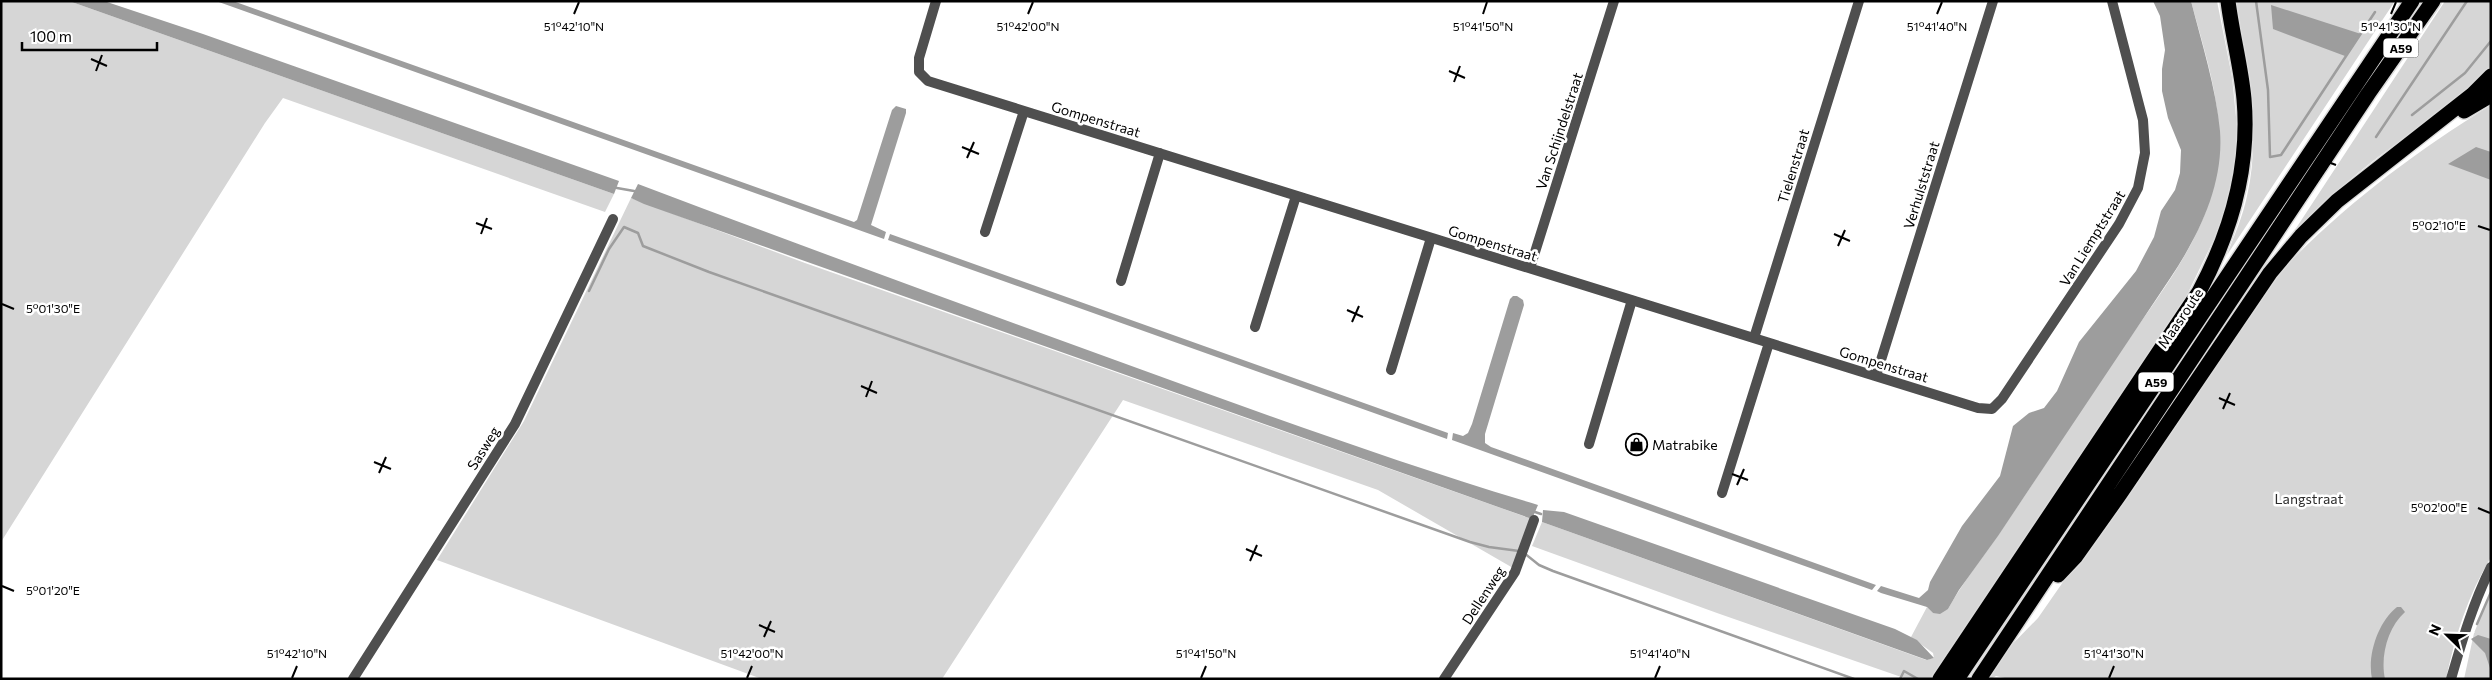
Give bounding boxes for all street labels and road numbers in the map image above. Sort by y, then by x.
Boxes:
road number: A59 [2384,38,2418,58]
street label: Van Schijndelstraat [1532,70,1586,192]
street label: Gompenstraat [1049,97,1143,141]
street label: Tielenstraat [1774,127,1812,205]
street label: Verhulststraat [1900,139,1943,231]
street label: Van Liemptstraat [2056,187,2128,289]
street label: Gompenstraat [1446,221,1540,265]
street label: Maasroute [2154,285,2206,351]
street label: Gompenstraat [1837,342,1931,386]
road number: A59 [2138,372,2174,392]
street label: Sasweg [463,423,503,473]
street label: Dellenweg [1458,562,1508,627]

